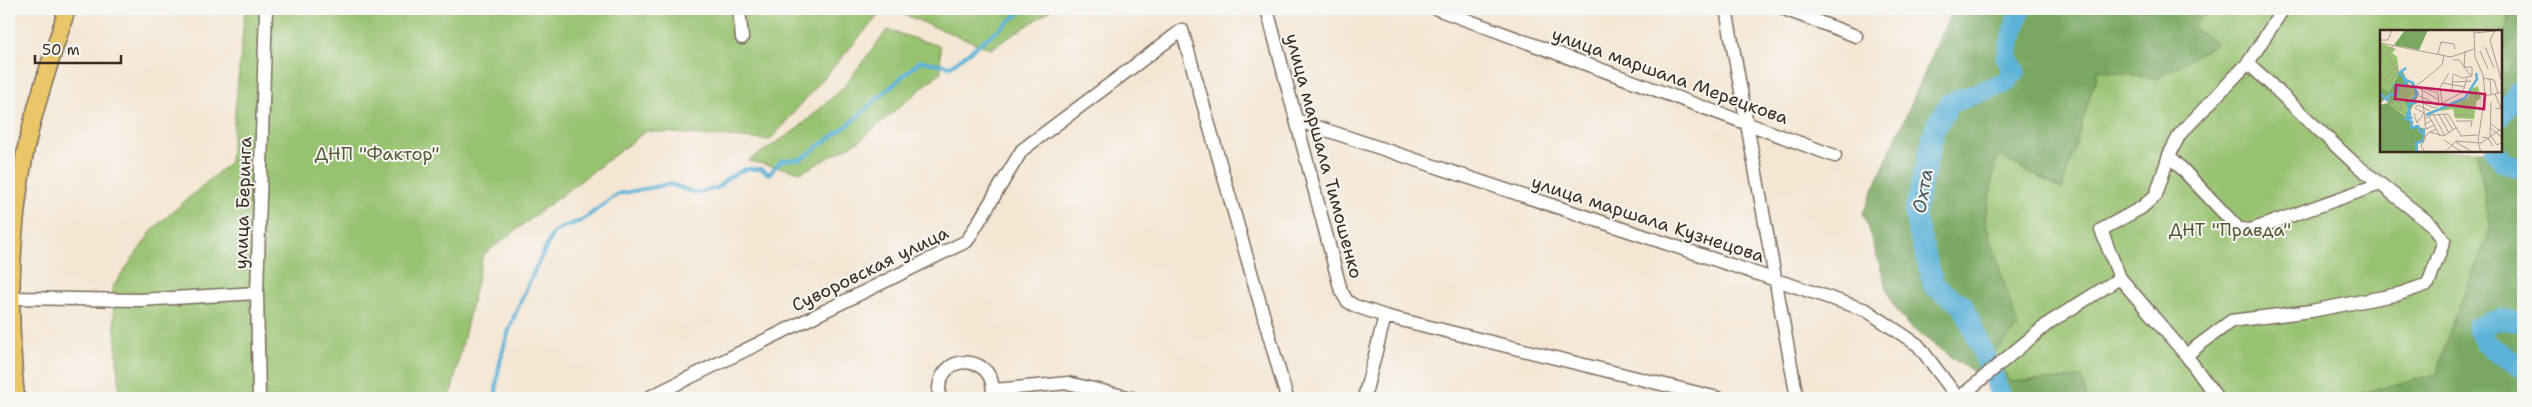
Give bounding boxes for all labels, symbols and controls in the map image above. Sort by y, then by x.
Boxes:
street label: улица маршала Мерецкова [1548,22,1792,130]
inset map [2380,30,2502,152]
street label: улица маршала Тимошенко [1280,31,1368,281]
scale bar [35,32,121,64]
text: 50 m [42,40,80,60]
street label: улица Беринга [229,136,257,270]
park label: ДНП "Фактор" [315,142,439,166]
water label: Охта [1906,167,1939,215]
street label: улица маршала Кузнецова [1528,170,1768,268]
park label: ДНТ "Правда" [2169,218,2291,242]
street label: Суворовская улица [788,221,952,317]

